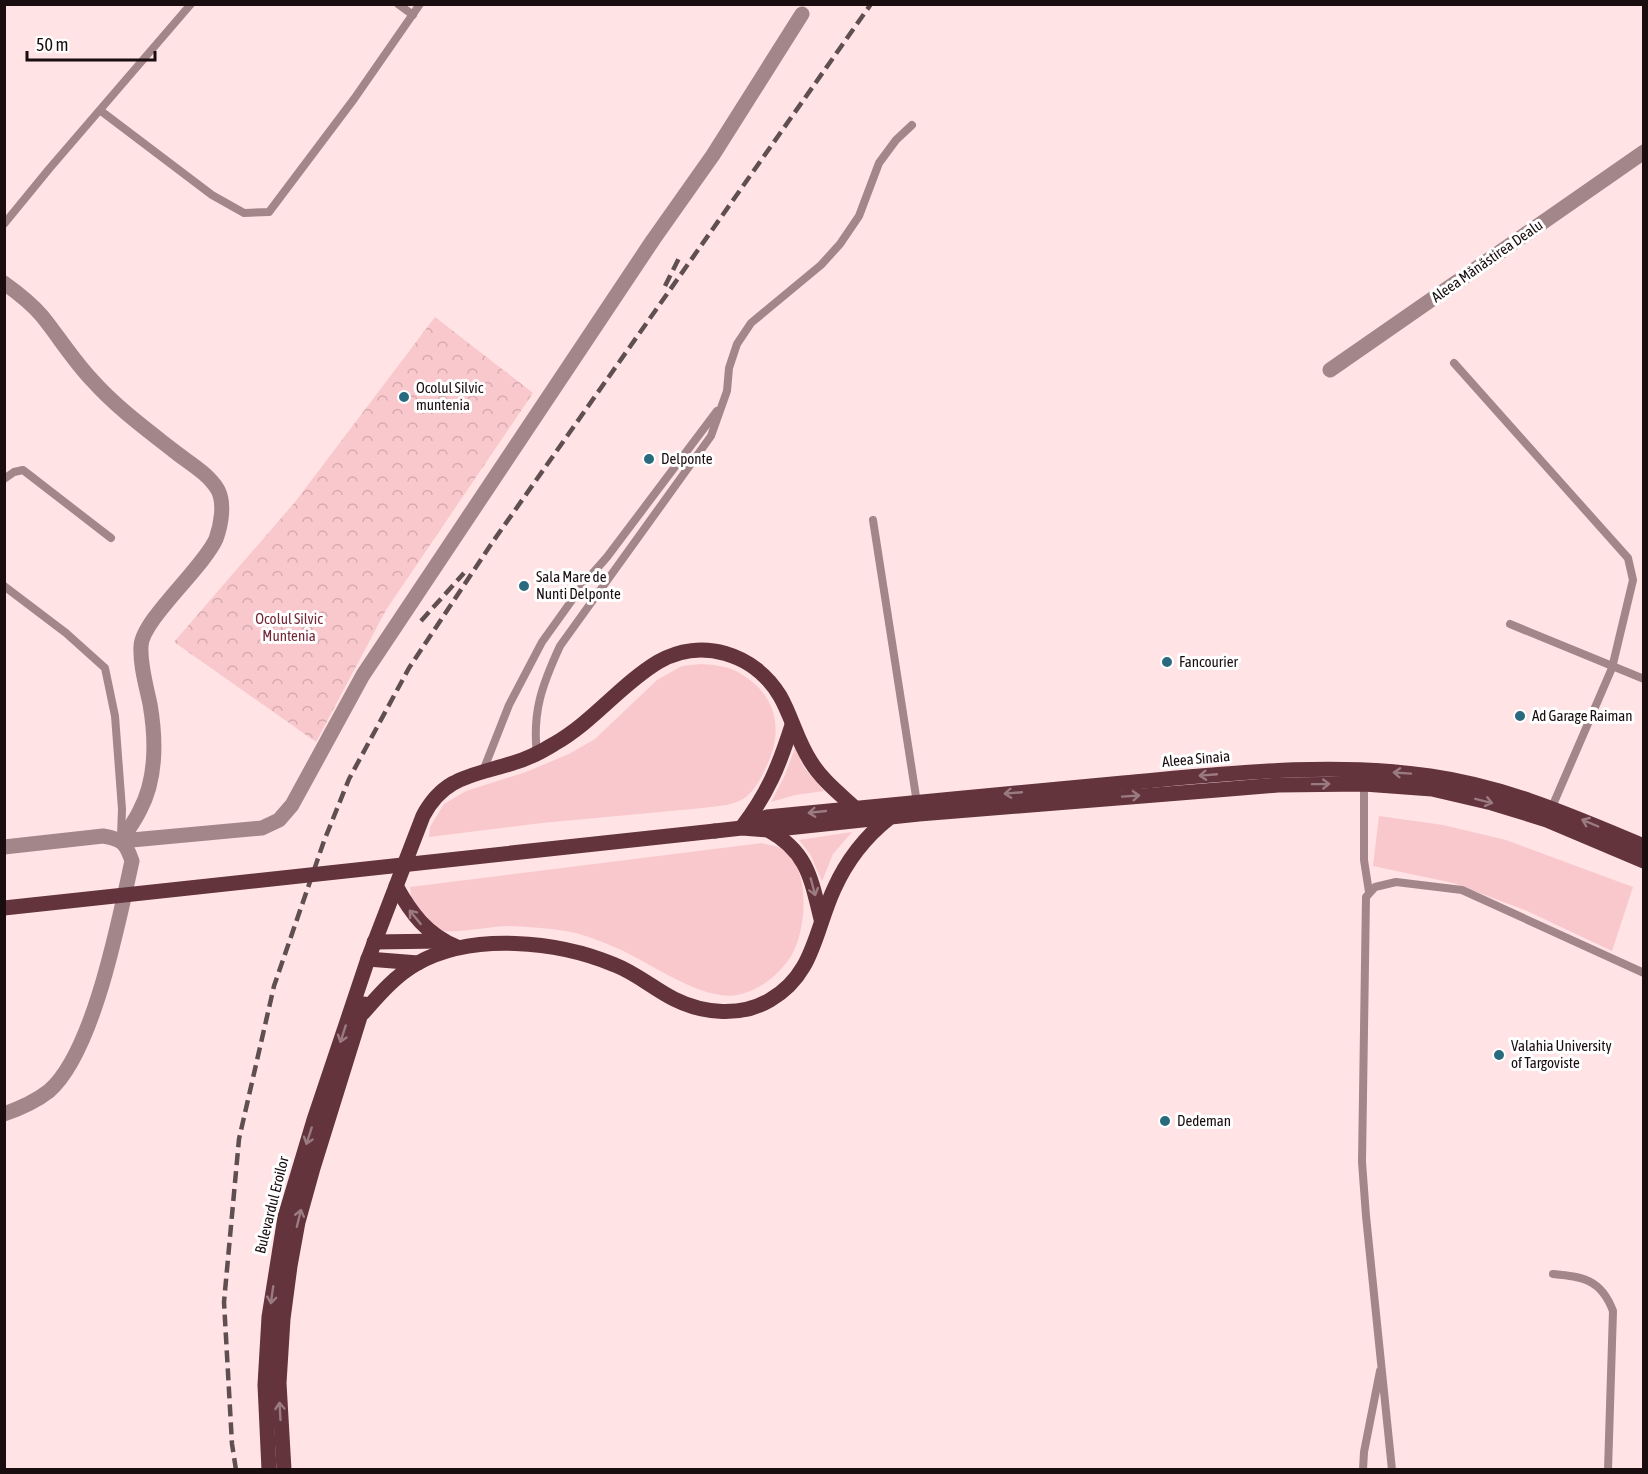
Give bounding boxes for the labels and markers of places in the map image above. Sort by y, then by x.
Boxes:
place label: Ocolul Silvic muntenia [416,379,484,413]
marker: Ocolul Silvic muntenia [397,390,411,404]
place label: Delponte [661,450,713,467]
marker: Delponte [642,452,656,466]
place label: Sala Mare de Nunti Delponte [536,568,621,602]
marker: Sala Mare de Nunti Delponte [517,579,531,593]
place label: Fancourier [1179,653,1239,670]
marker: Fancourier [1160,655,1174,669]
place label: Ad Garage Raiman [1532,707,1633,724]
marker: Ad Garage Raiman [1513,709,1527,723]
place label: Valahia University of Targoviste [1511,1037,1612,1071]
marker: Valahia University of Targoviste [1492,1048,1506,1062]
place label: Dedeman [1177,1112,1231,1129]
marker: Dedeman [1158,1114,1172,1128]

